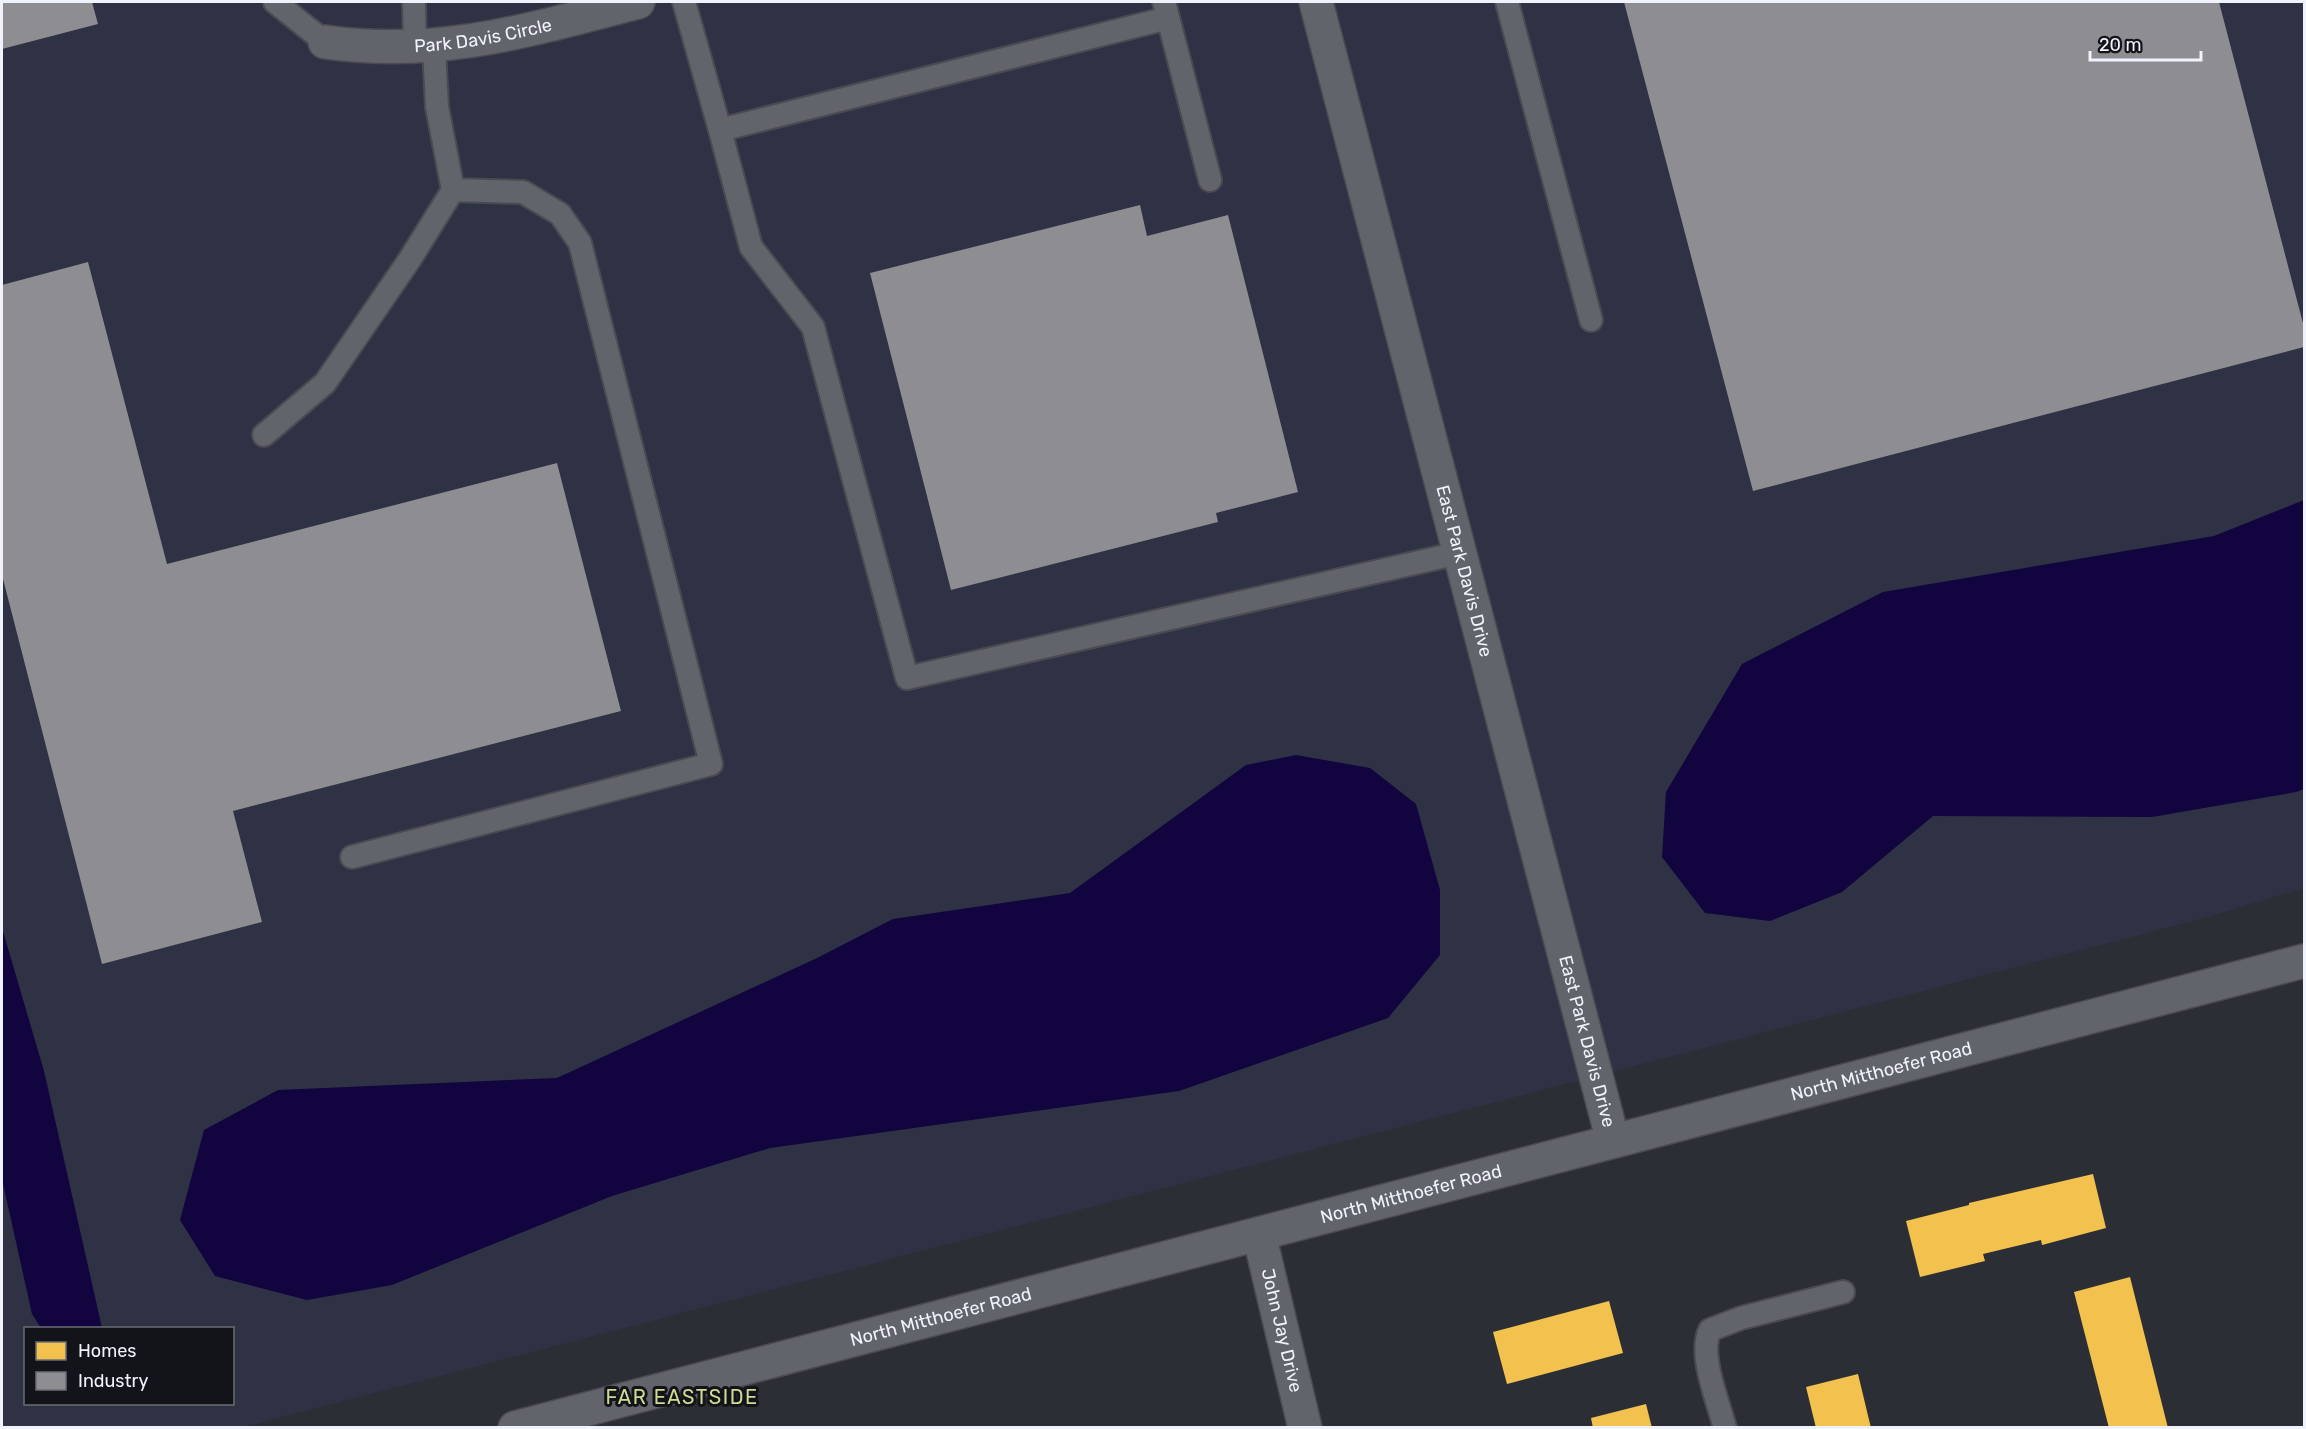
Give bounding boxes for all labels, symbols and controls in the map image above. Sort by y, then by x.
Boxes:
street label: Park Davis Circle [414,14,554,57]
scale bar [2090,24,2201,62]
text: 20 m [2099,34,2141,56]
street label: East Park Davis Drive [1431,483,1497,659]
street label: East Park Davis Drive [1554,953,1620,1130]
street label: North Mitthoefer Road [1788,1037,1974,1106]
street label: North Mitthoefer Road [1318,1160,1504,1228]
street label: John Jay Drive [1257,1266,1307,1394]
street label: North Mitthoefer Road [848,1283,1034,1351]
legend [24,1327,234,1405]
text: Homes [78,1340,136,1362]
text: Industry [78,1370,148,1392]
district label: FAR EASTSIDE [605,1385,759,1409]

